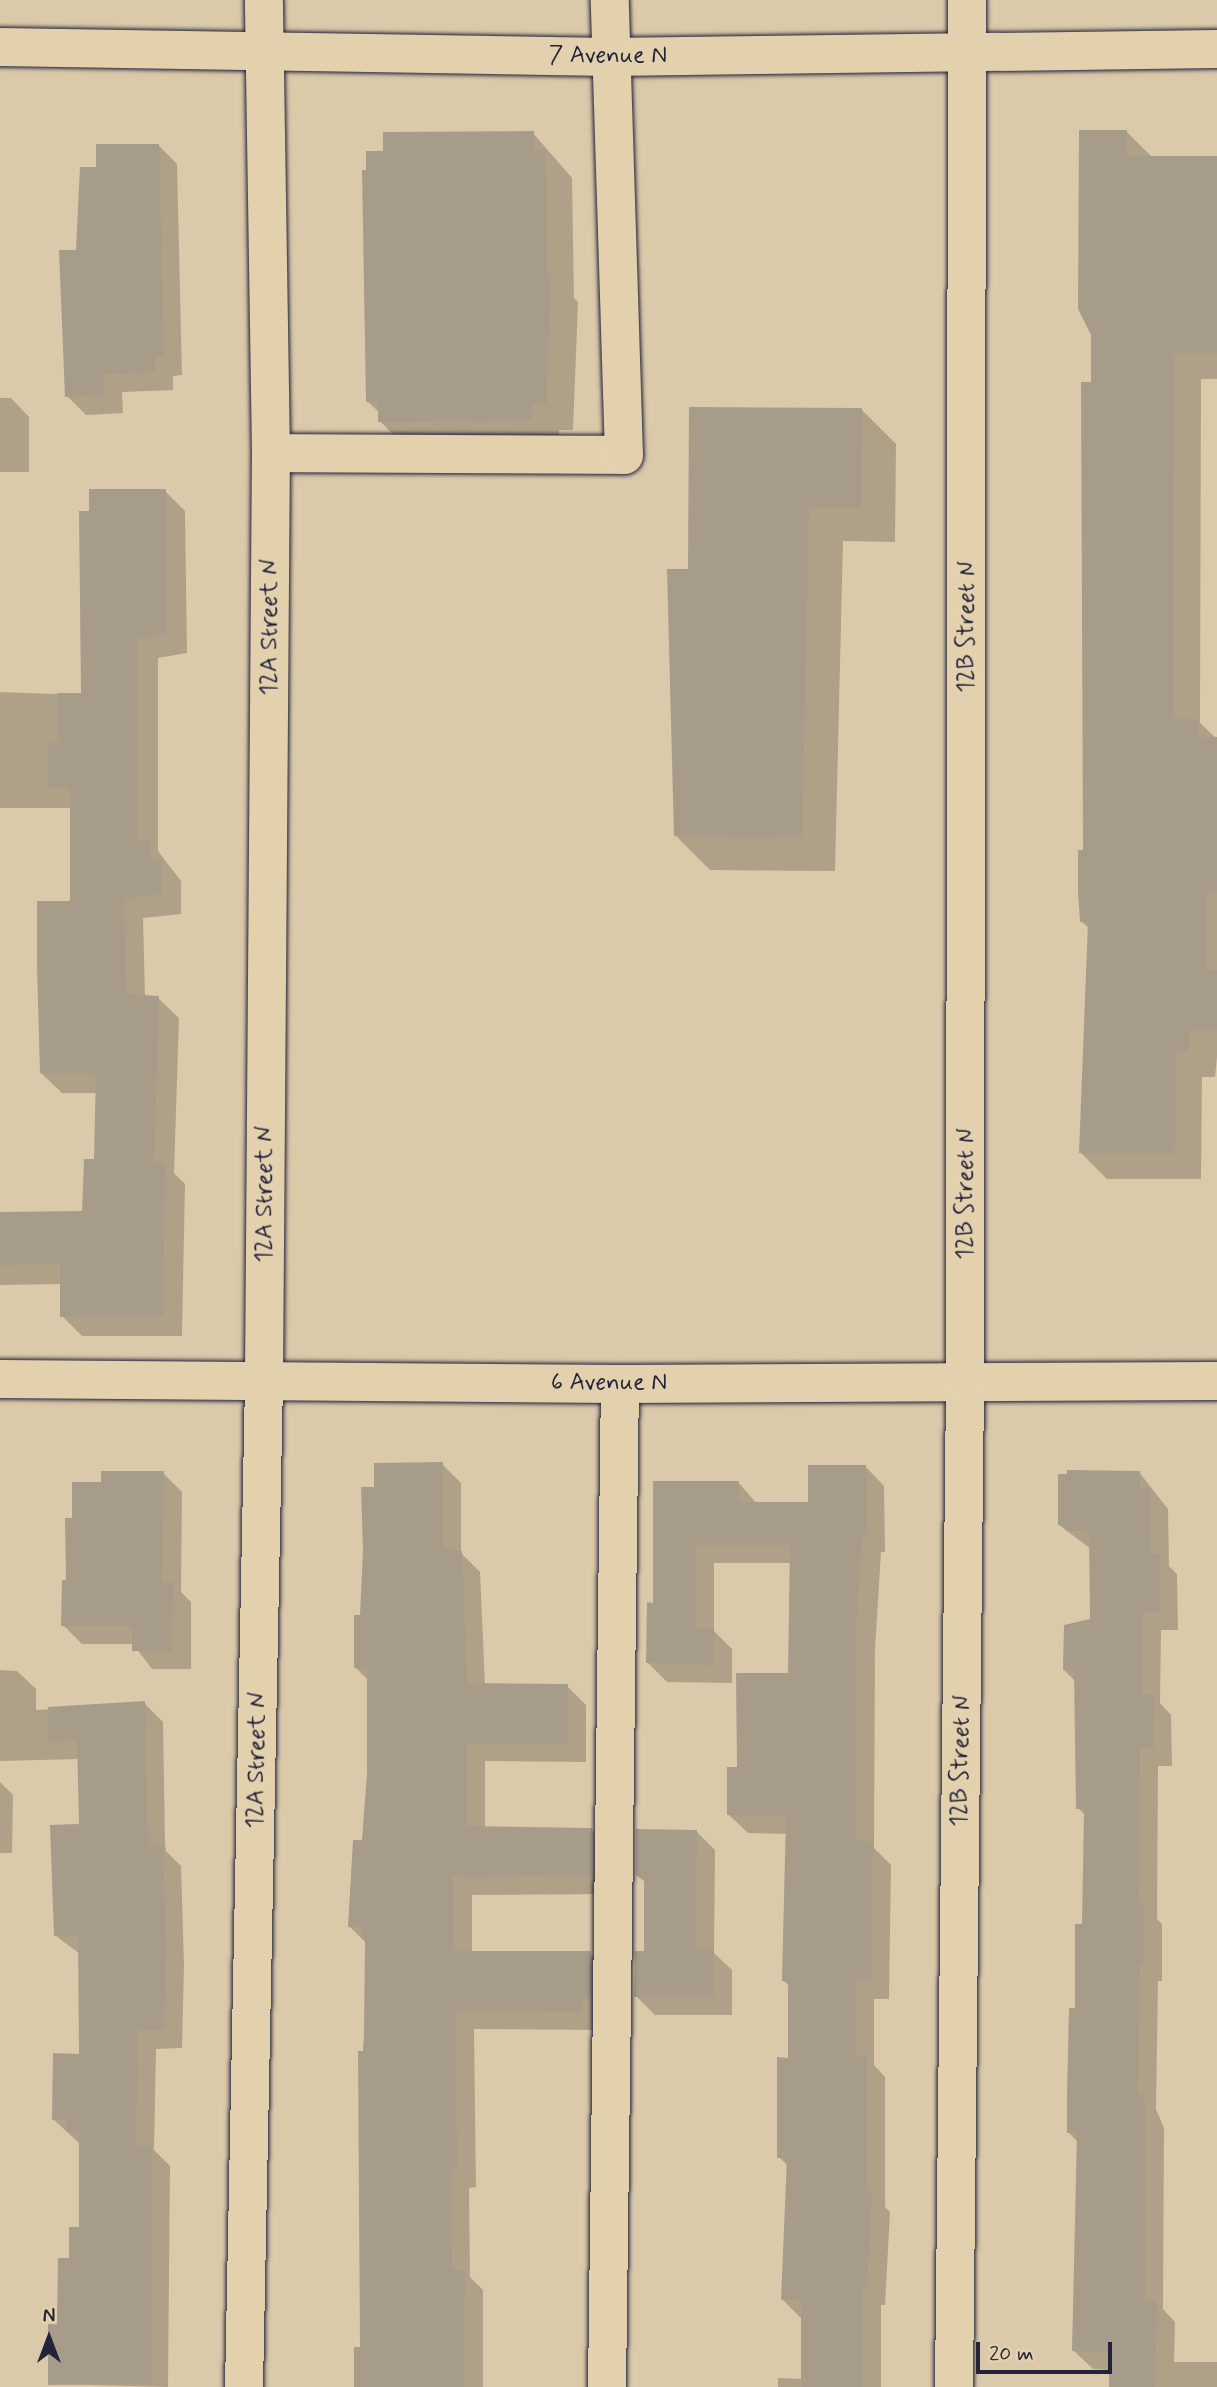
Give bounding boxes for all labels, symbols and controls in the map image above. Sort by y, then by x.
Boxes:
street label: 7 Avenue N [549,42,667,70]
street label: 12A Street N [256,559,284,695]
street label: 12B Street N [953,559,981,695]
street label: 12A Street N [251,1126,279,1262]
street label: 12B Street N [952,1126,980,1262]
street label: 6 Avenue N [551,1369,667,1397]
street label: 12A Street N [241,1691,273,1829]
street label: 12B Street N [945,1693,977,1829]
north arrow [14,2303,84,2373]
text: N [43,2304,55,2329]
scale bar [979,2328,1116,2372]
text: 20 m [989,2340,1034,2368]

